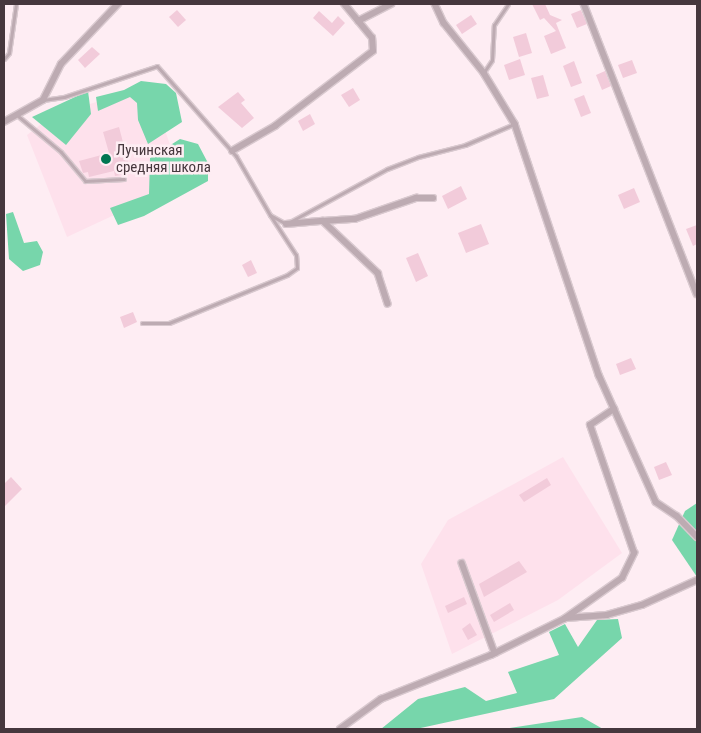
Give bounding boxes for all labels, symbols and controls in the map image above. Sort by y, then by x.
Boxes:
place label: Лучинская средняя школа [116,141,211,176]
marker: Лучинская средняя школа [100,153,112,165]

